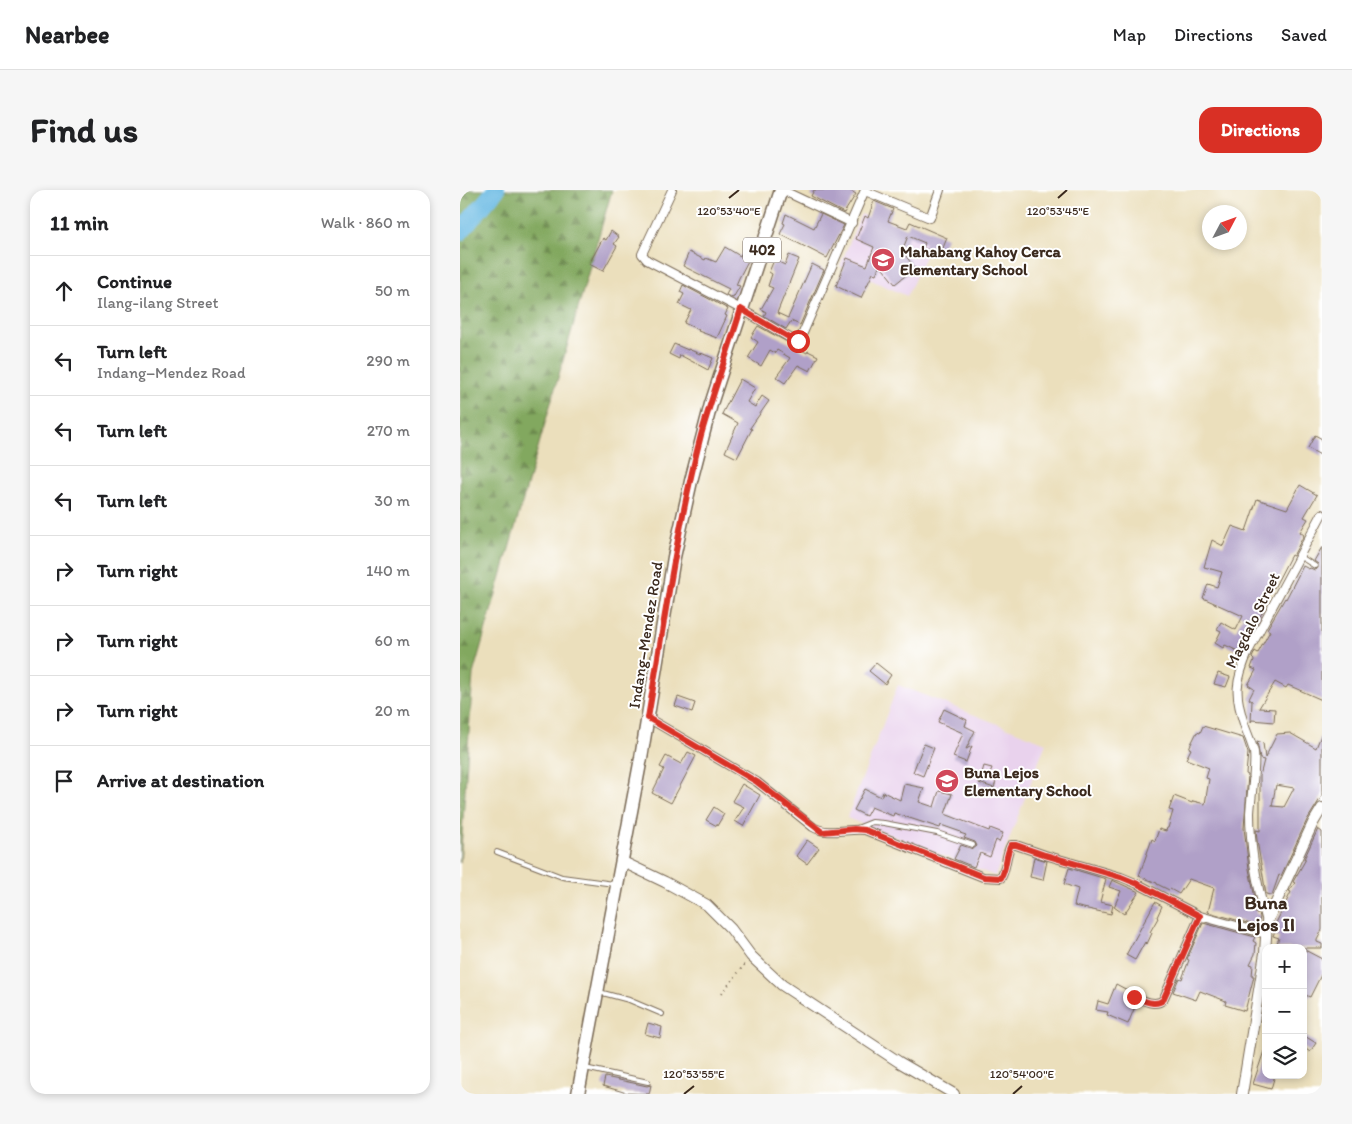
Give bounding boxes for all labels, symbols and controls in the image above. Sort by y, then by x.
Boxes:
text: Nearbee [25,20,109,49]
text: Map [1113,24,1146,46]
text: Directions [1174,24,1253,46]
text: Saved [1281,24,1327,46]
button: Directions [1199,107,1322,153]
text: Find us [30,109,138,151]
text: 120°53'40"E [697,204,761,218]
text: 120°53'45"E [1027,204,1090,218]
north arrow [1202,205,1247,250]
text: 11 min [50,210,108,235]
text: Walk · 860 m [321,213,410,232]
road number: 402 [743,238,781,262]
place label: Mahabang Kahoy Cerca Elementary School [900,242,1062,280]
school or university icon: Mahabang Kahoy Cerca Elementary School [870,247,896,273]
text: Continue [97,270,172,293]
icon: ahead [50,277,78,305]
text: 50 m [375,281,410,300]
text: Ilang-ilang Street [97,293,219,312]
route start [787,330,810,353]
text: Turn left [97,340,167,363]
icon: left [50,347,78,375]
text: 290 m [366,351,410,370]
text: Indang–Mendez Road [97,363,245,382]
icon: left [50,417,78,445]
text: Turn left [97,419,167,442]
text: 270 m [367,421,410,440]
icon: left [50,487,78,515]
text: Turn left [97,489,167,512]
text: 30 m [374,491,410,510]
icon: right [50,557,78,585]
text: Turn right [97,559,178,582]
street label: Indang–Mendez Road [624,560,667,710]
text: 140 m [366,561,410,580]
street label: Magdalo Street [1221,569,1284,671]
icon: right [50,627,78,655]
text: Turn right [97,629,178,652]
text: 60 m [375,631,410,650]
icon: right [50,697,78,725]
text: Turn right [97,699,178,722]
text: 20 m [375,701,410,720]
place label: Buna Lejos Elementary School [964,763,1092,801]
icon: arrive [50,767,78,795]
school or university icon: Buna Lejos Elementary School [934,768,960,794]
text: Arrive at destination [97,769,264,792]
district label: Buna Lejos II [1237,891,1295,936]
map controls [1262,944,1307,1079]
button: + [1262,944,1307,989]
route end [1123,986,1146,1009]
button: − [1262,989,1307,1034]
button: layers [1262,1034,1307,1079]
text: 120°53'55"E [663,1067,725,1081]
text: 120°54'00"E [990,1067,1055,1081]

